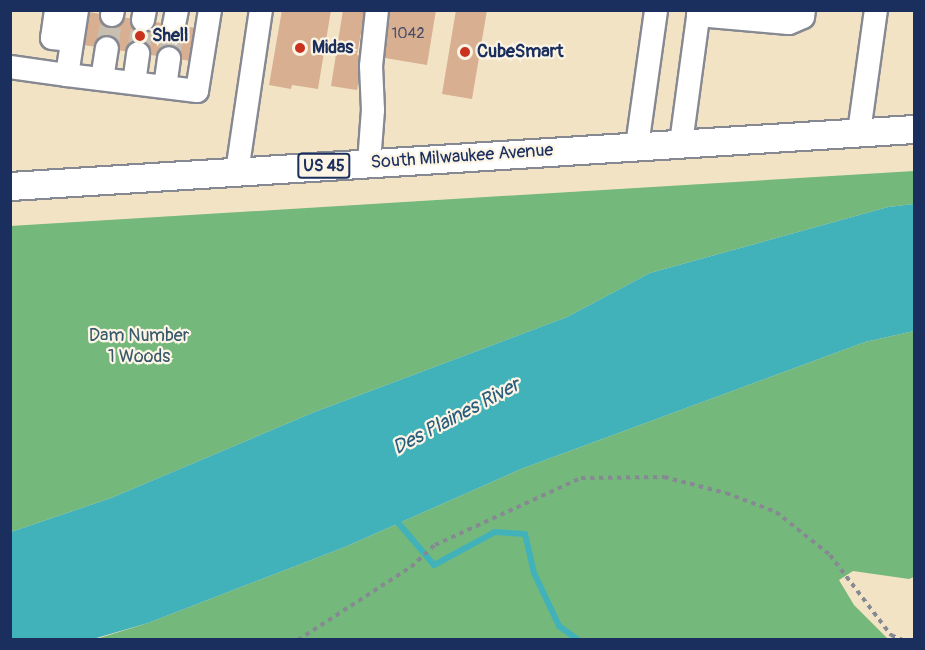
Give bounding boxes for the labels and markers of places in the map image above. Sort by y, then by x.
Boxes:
place label: Shell [152,25,188,47]
marker: Shell [133,29,147,43]
place label: Midas [312,37,353,59]
marker: Midas [293,41,307,55]
place label: CubeSmart [477,41,563,63]
marker: CubeSmart [458,45,472,59]

